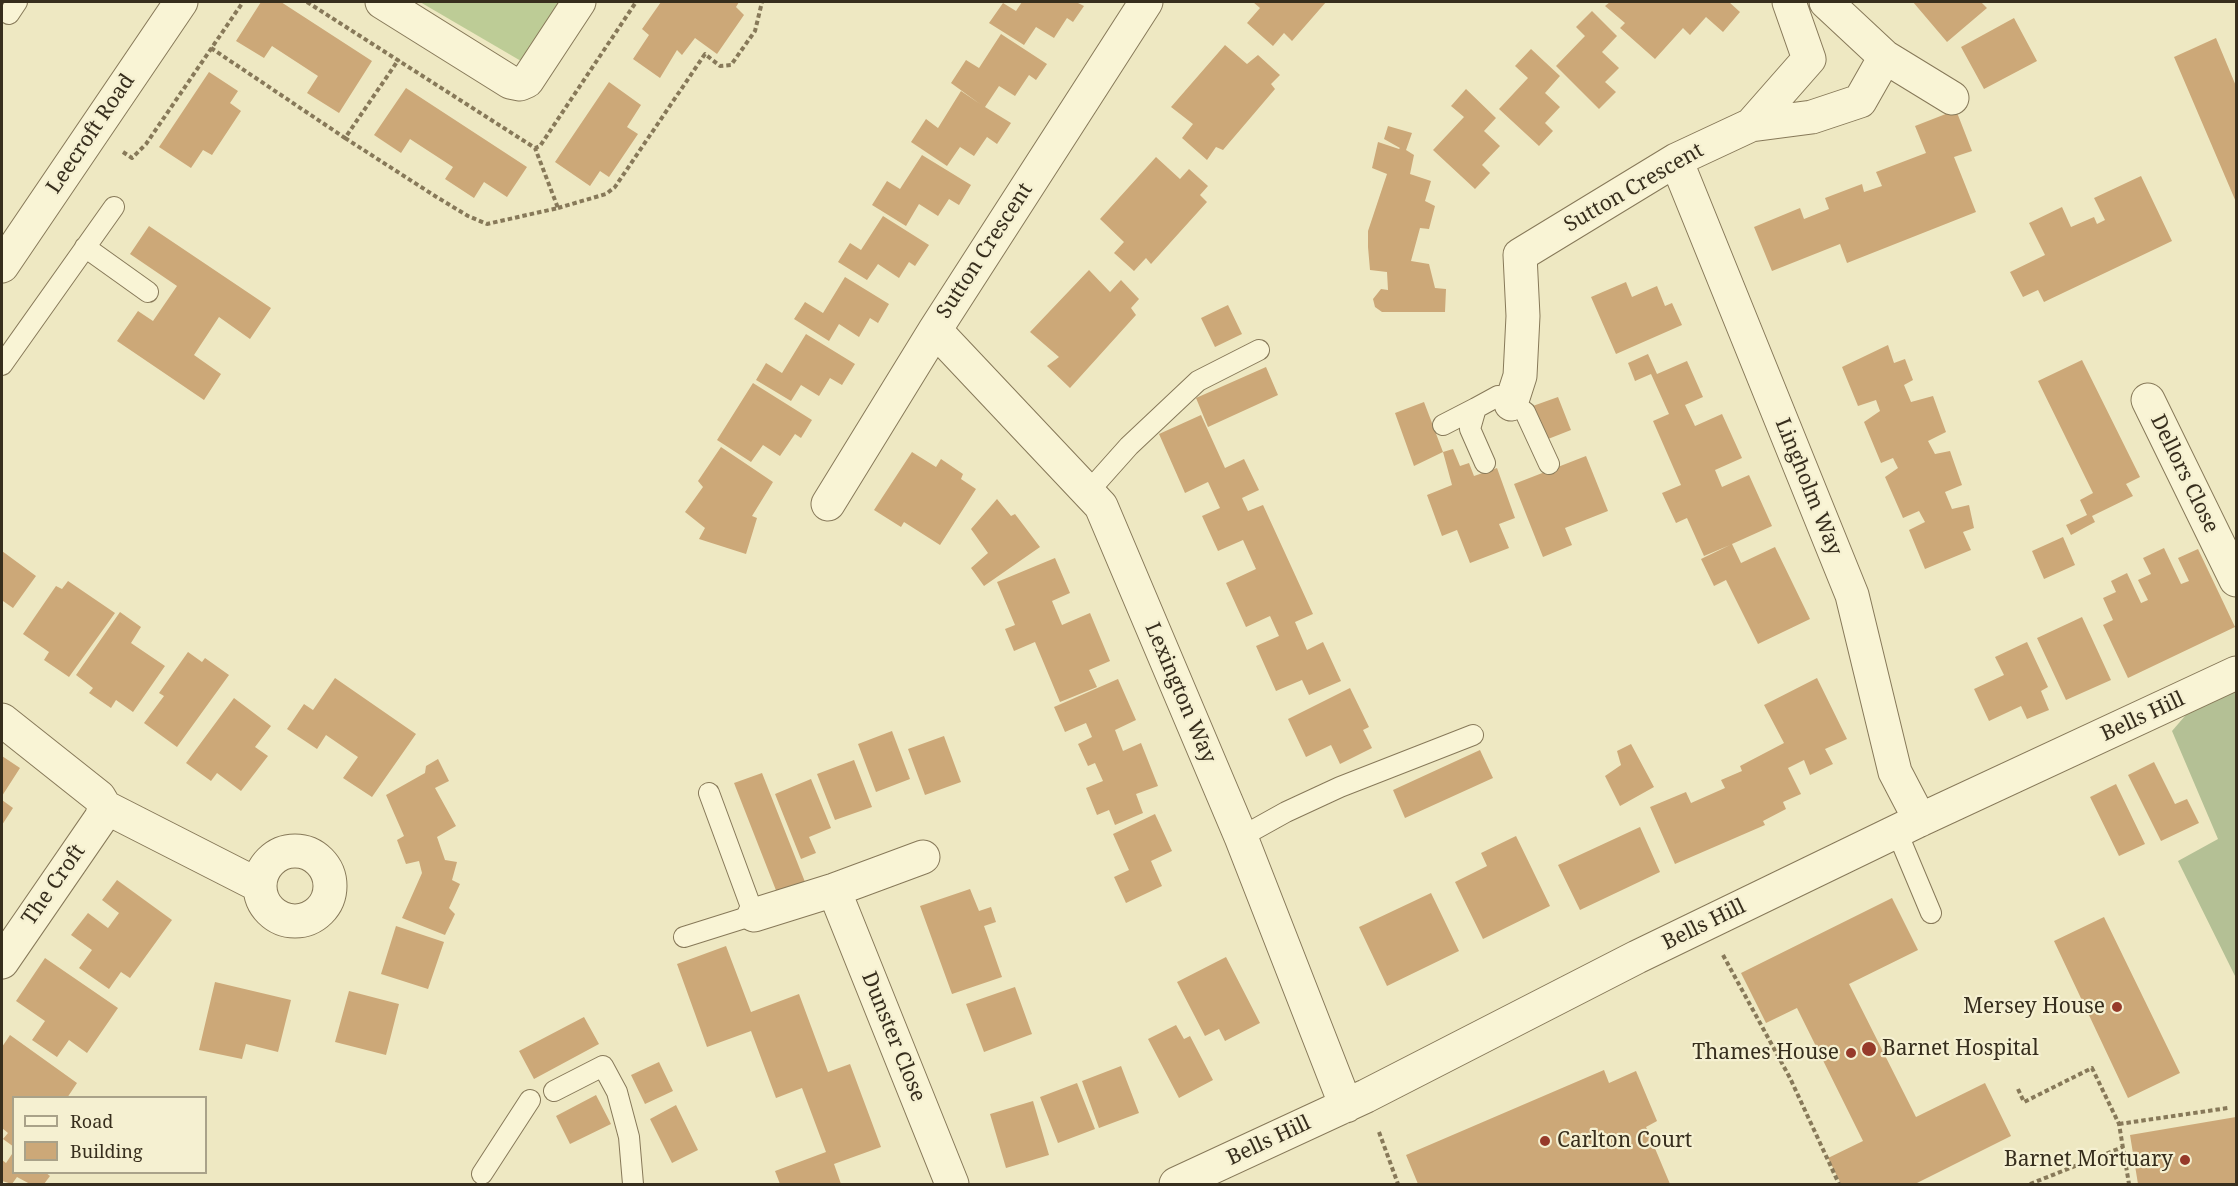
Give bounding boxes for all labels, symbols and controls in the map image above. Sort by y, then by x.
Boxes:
street label: Leecroft Road [42,69,140,199]
street label: Sutton Crescent [1560,138,1708,238]
street label: Sutton Crescent [932,178,1038,324]
street label: Dellors Close [2144,411,2224,537]
street label: Lingholm Way [1769,415,1847,559]
street label: Lexington Way [1139,619,1221,767]
street label: Bells Hill [2097,687,2189,747]
street label: The Croft [17,840,91,930]
street label: Bells Hill [1658,894,1750,956]
street label: Dunster Close [856,968,930,1106]
place label: Mersey House [1963,994,2105,1020]
marker: Mersey House [2110,1000,2124,1014]
place label: Barnet Hospital [1882,1036,2039,1062]
place label: Thames House [1692,1040,1839,1066]
marker: Barnet Hospital [1860,1040,1878,1058]
marker: Thames House [1844,1046,1858,1060]
legend [12,1096,207,1174]
text: Road [70,1109,113,1133]
street label: Bells Hill [1223,1111,1315,1171]
place label: Carlton Court [1557,1128,1692,1154]
marker: Carlton Court [1538,1134,1552,1148]
text: Building [70,1139,143,1163]
place label: Barnet Mortuary [2004,1147,2173,1173]
marker: Barnet Mortuary [2178,1153,2192,1167]

